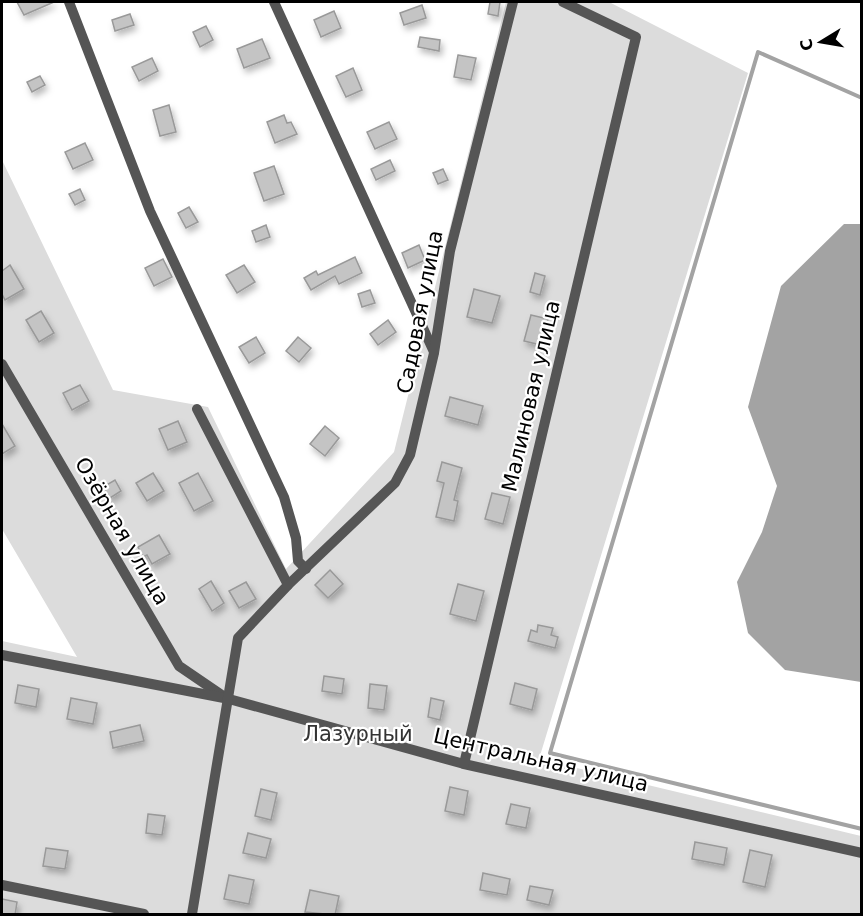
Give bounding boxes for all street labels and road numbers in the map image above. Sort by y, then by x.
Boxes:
street label: Садовая улица [392,228,448,396]
street label: Малиновая улица [497,298,565,494]
street label: Озёрная улица [70,453,174,609]
street label: Центральная улица [431,724,651,796]

